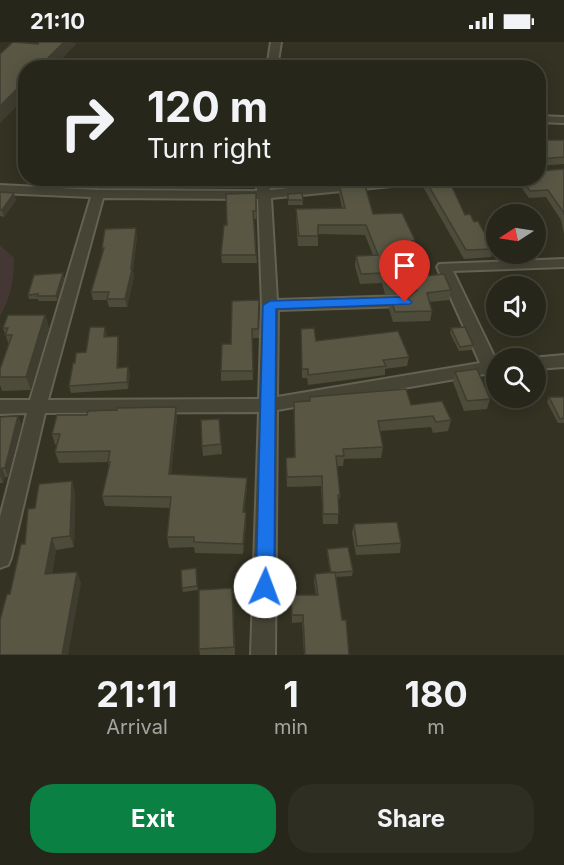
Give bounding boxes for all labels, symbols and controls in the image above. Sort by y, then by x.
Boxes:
text: 21:10 [30,8,85,34]
text: 120 m [147,81,268,132]
icon: right [48,84,126,162]
text: Turn right [147,132,271,165]
north arrow [486,204,546,264]
map controls [486,204,546,408]
pin [379,240,430,302]
icon: arrive [388,249,421,282]
button: sound [486,276,546,336]
button: search [486,348,546,408]
position arrow [233,555,297,619]
text: 21:11 [96,672,178,716]
text: 1 [283,672,299,716]
text: 180 [404,672,468,716]
text: Arrival [106,715,168,739]
text: min [274,715,308,739]
text: m [427,715,445,739]
button: Exit [30,784,276,853]
button: Share [288,784,534,853]

